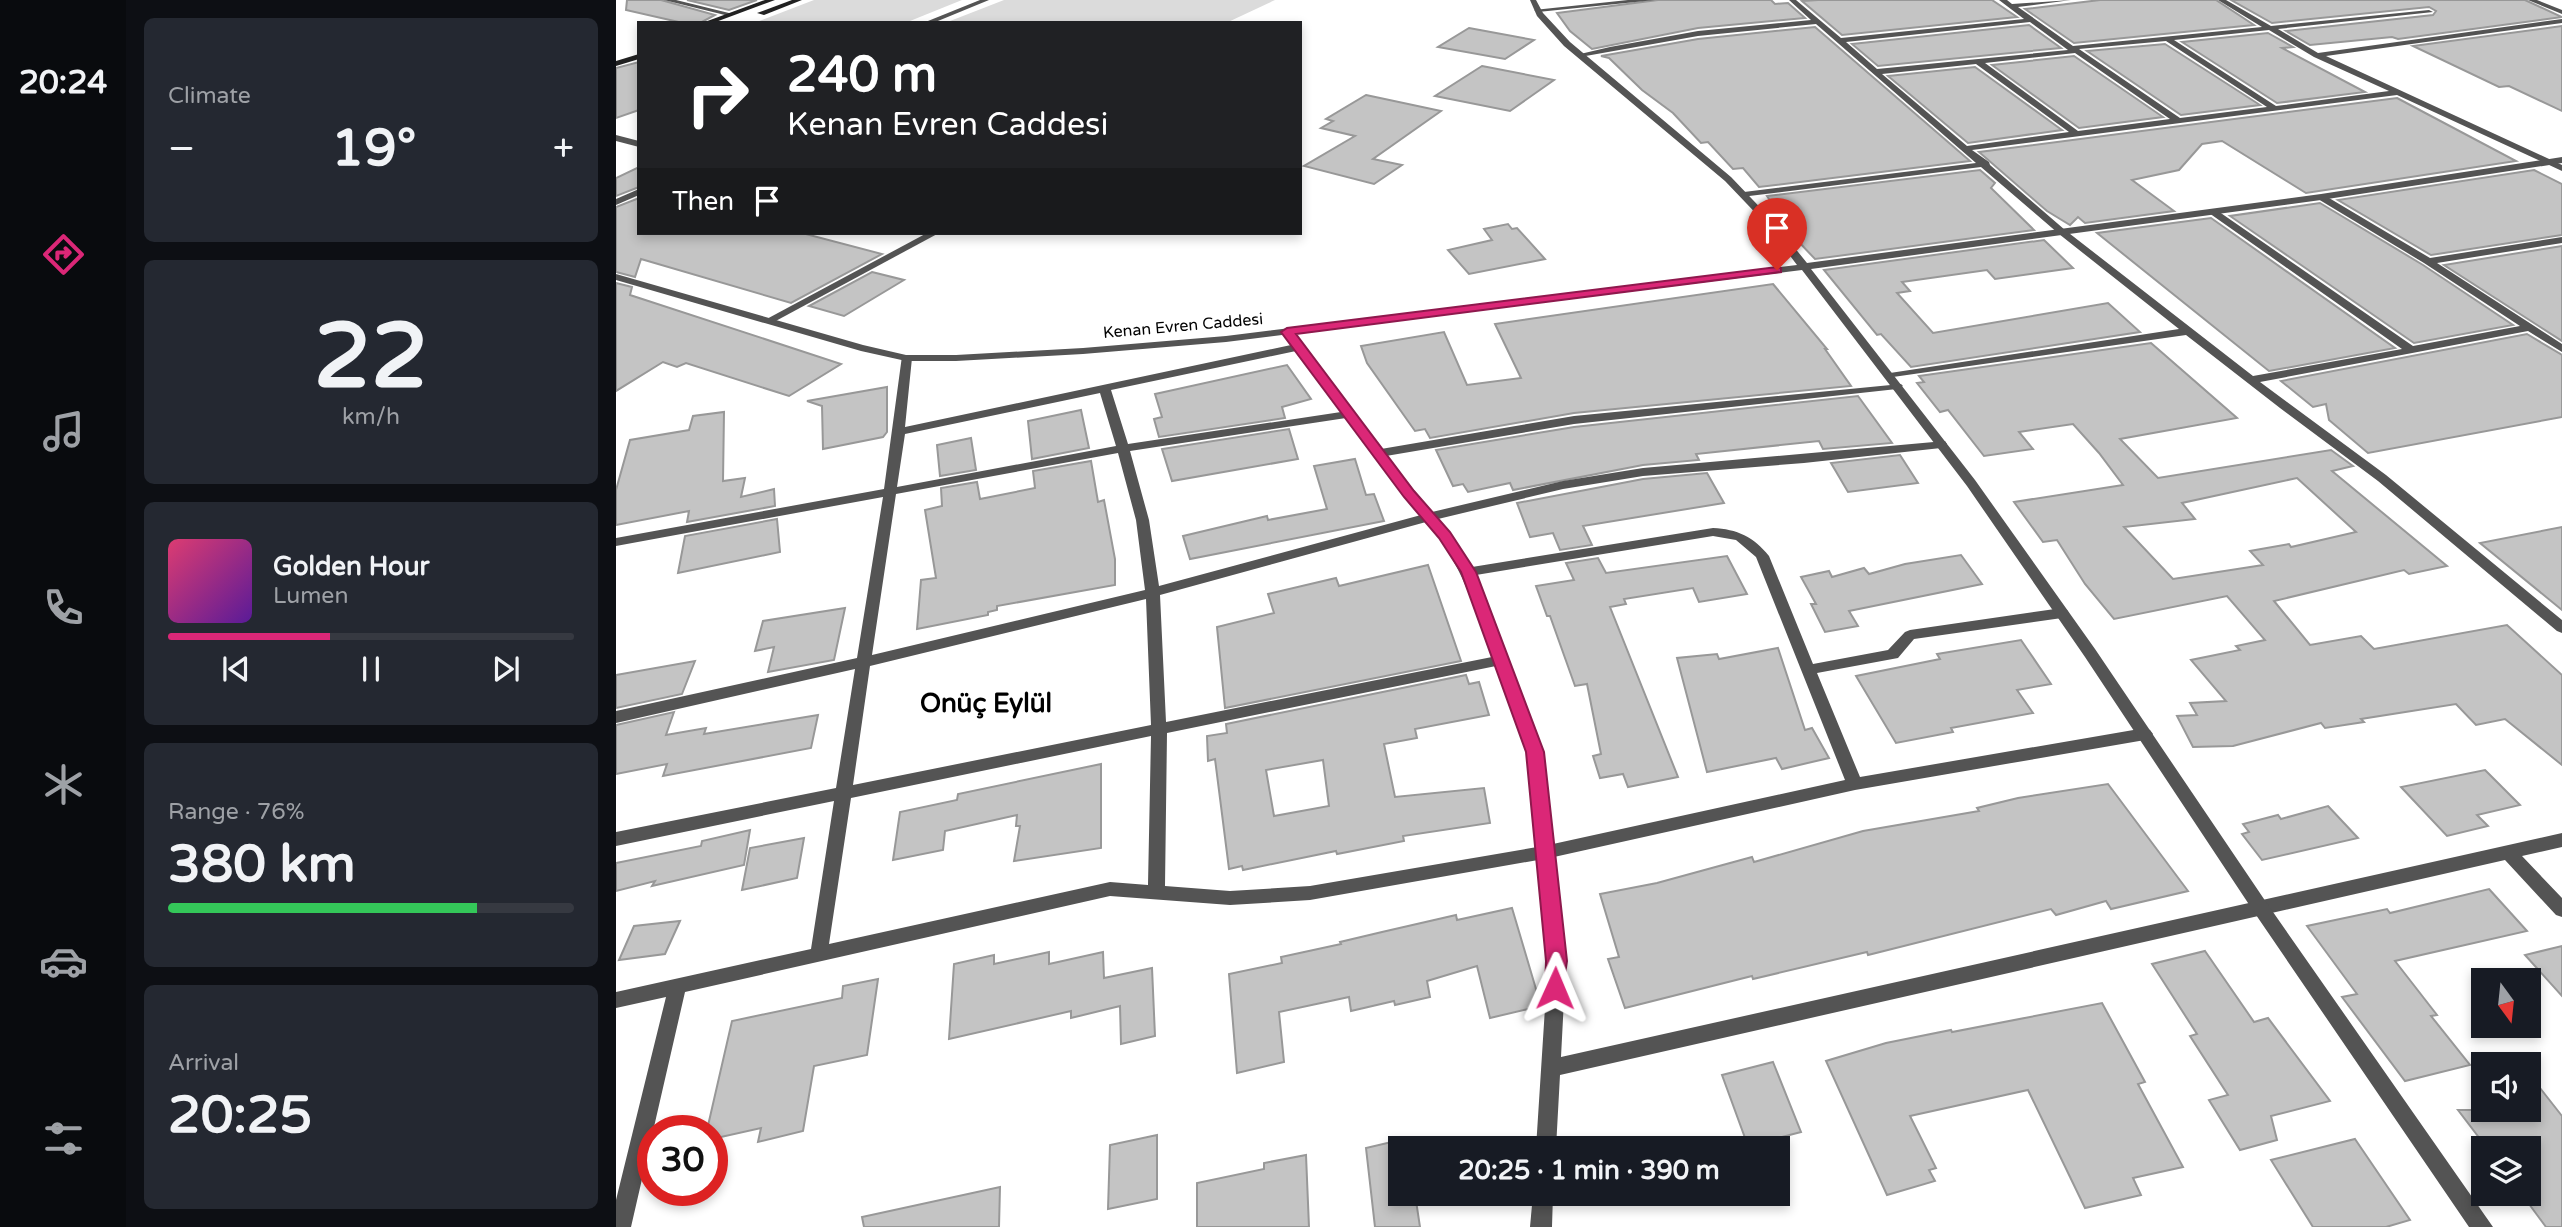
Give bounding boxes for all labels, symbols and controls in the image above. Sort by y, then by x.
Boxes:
text: 240 m [787,46,937,105]
icon: right [672,49,763,140]
text: 20:24 [19,64,107,102]
text: Climate [168,82,251,110]
text: Kenan Evren Caddesi [787,106,1108,144]
text: 19° [331,117,416,180]
text: − [168,126,195,172]
text: + [553,126,574,172]
icon: arrive [748,182,786,220]
text: Then [672,186,734,217]
pin [1747,198,1807,270]
icon: arrive [1758,209,1796,247]
icon: directions [39,230,88,279]
text: 22 [314,302,428,412]
street label: Kenan Evren Caddesi [1102,309,1264,343]
text: km/h [342,403,400,431]
icon: music [39,407,88,456]
text: Golden Hour [273,551,430,582]
text: Lumen [273,582,348,610]
icon: phone [39,583,88,632]
icon: previous [217,650,255,688]
icon: pause [352,650,390,688]
icon: next [487,650,525,688]
district label: Onüç Eylül [920,688,1052,719]
icon: climate [39,760,88,809]
text: Range · 76% [168,798,304,826]
text: 380 km [168,833,356,896]
icon: car [39,937,88,986]
position arrow [1518,951,1592,1025]
north arrow [2471,968,2541,1038]
map controls [2471,968,2541,1206]
text: Arrival [168,1049,239,1077]
button: sound [2471,1052,2541,1122]
text: 20:25 [168,1084,312,1147]
icon: filters [39,1114,88,1163]
speed limit sign: 30 [637,1115,728,1206]
button: layers [2471,1136,2541,1206]
text: 20:25 · 1 min · 390 m [1458,1155,1720,1186]

